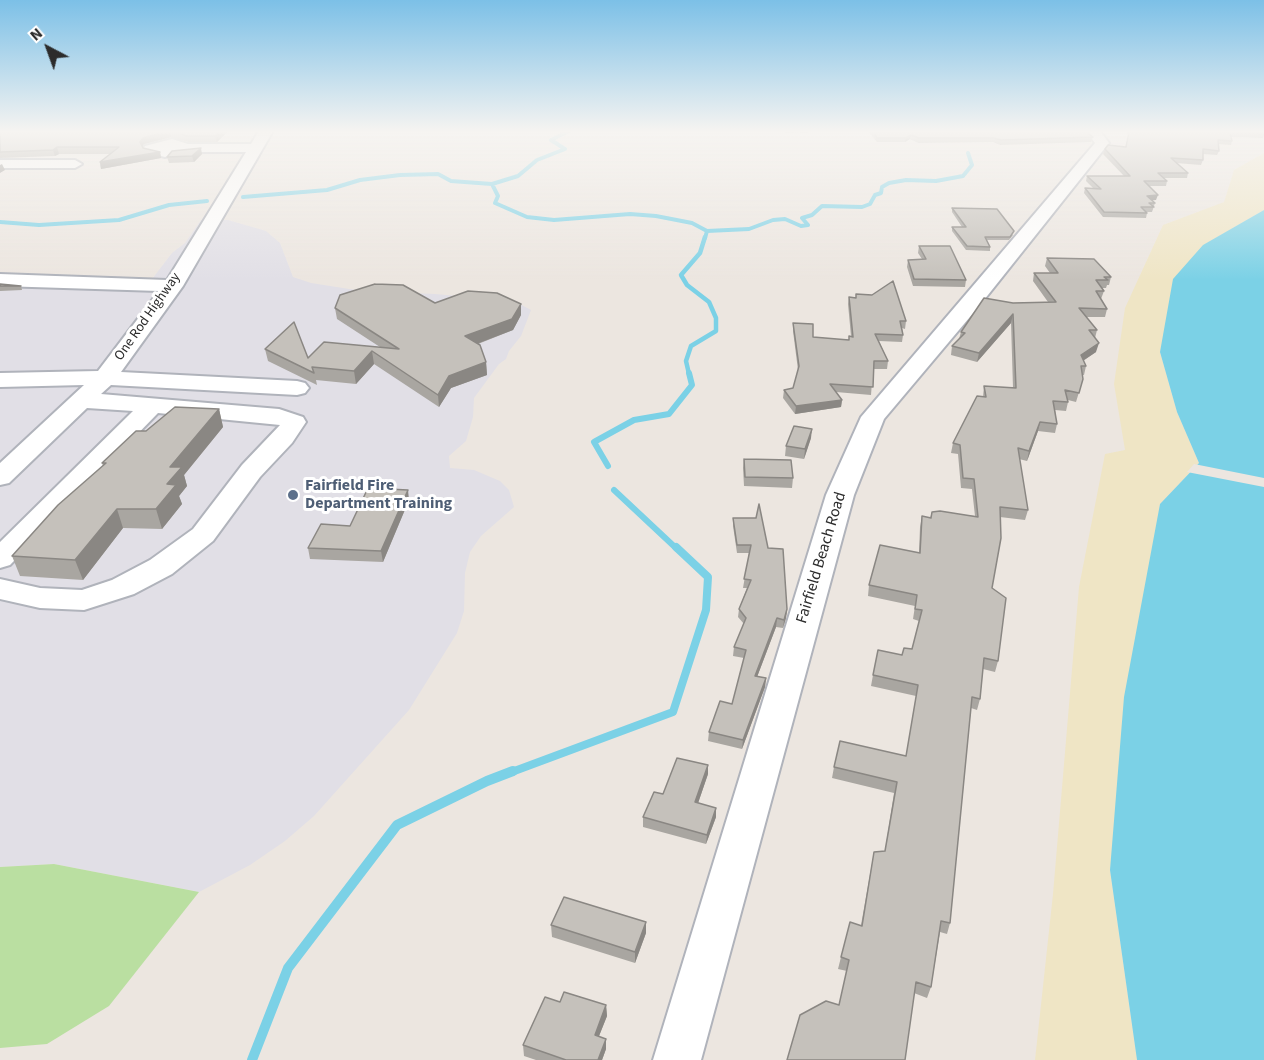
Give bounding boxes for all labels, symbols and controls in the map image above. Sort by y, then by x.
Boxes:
north arrow [18,18,78,78]
text: N [25,23,47,46]
street label: One Rod Highway [111,270,185,364]
place label: Fairfield Fire Department Training [305,476,452,514]
marker: Fairfield Fire Department Training [286,488,300,502]
street label: Fairfield Beach Road [793,490,851,626]

